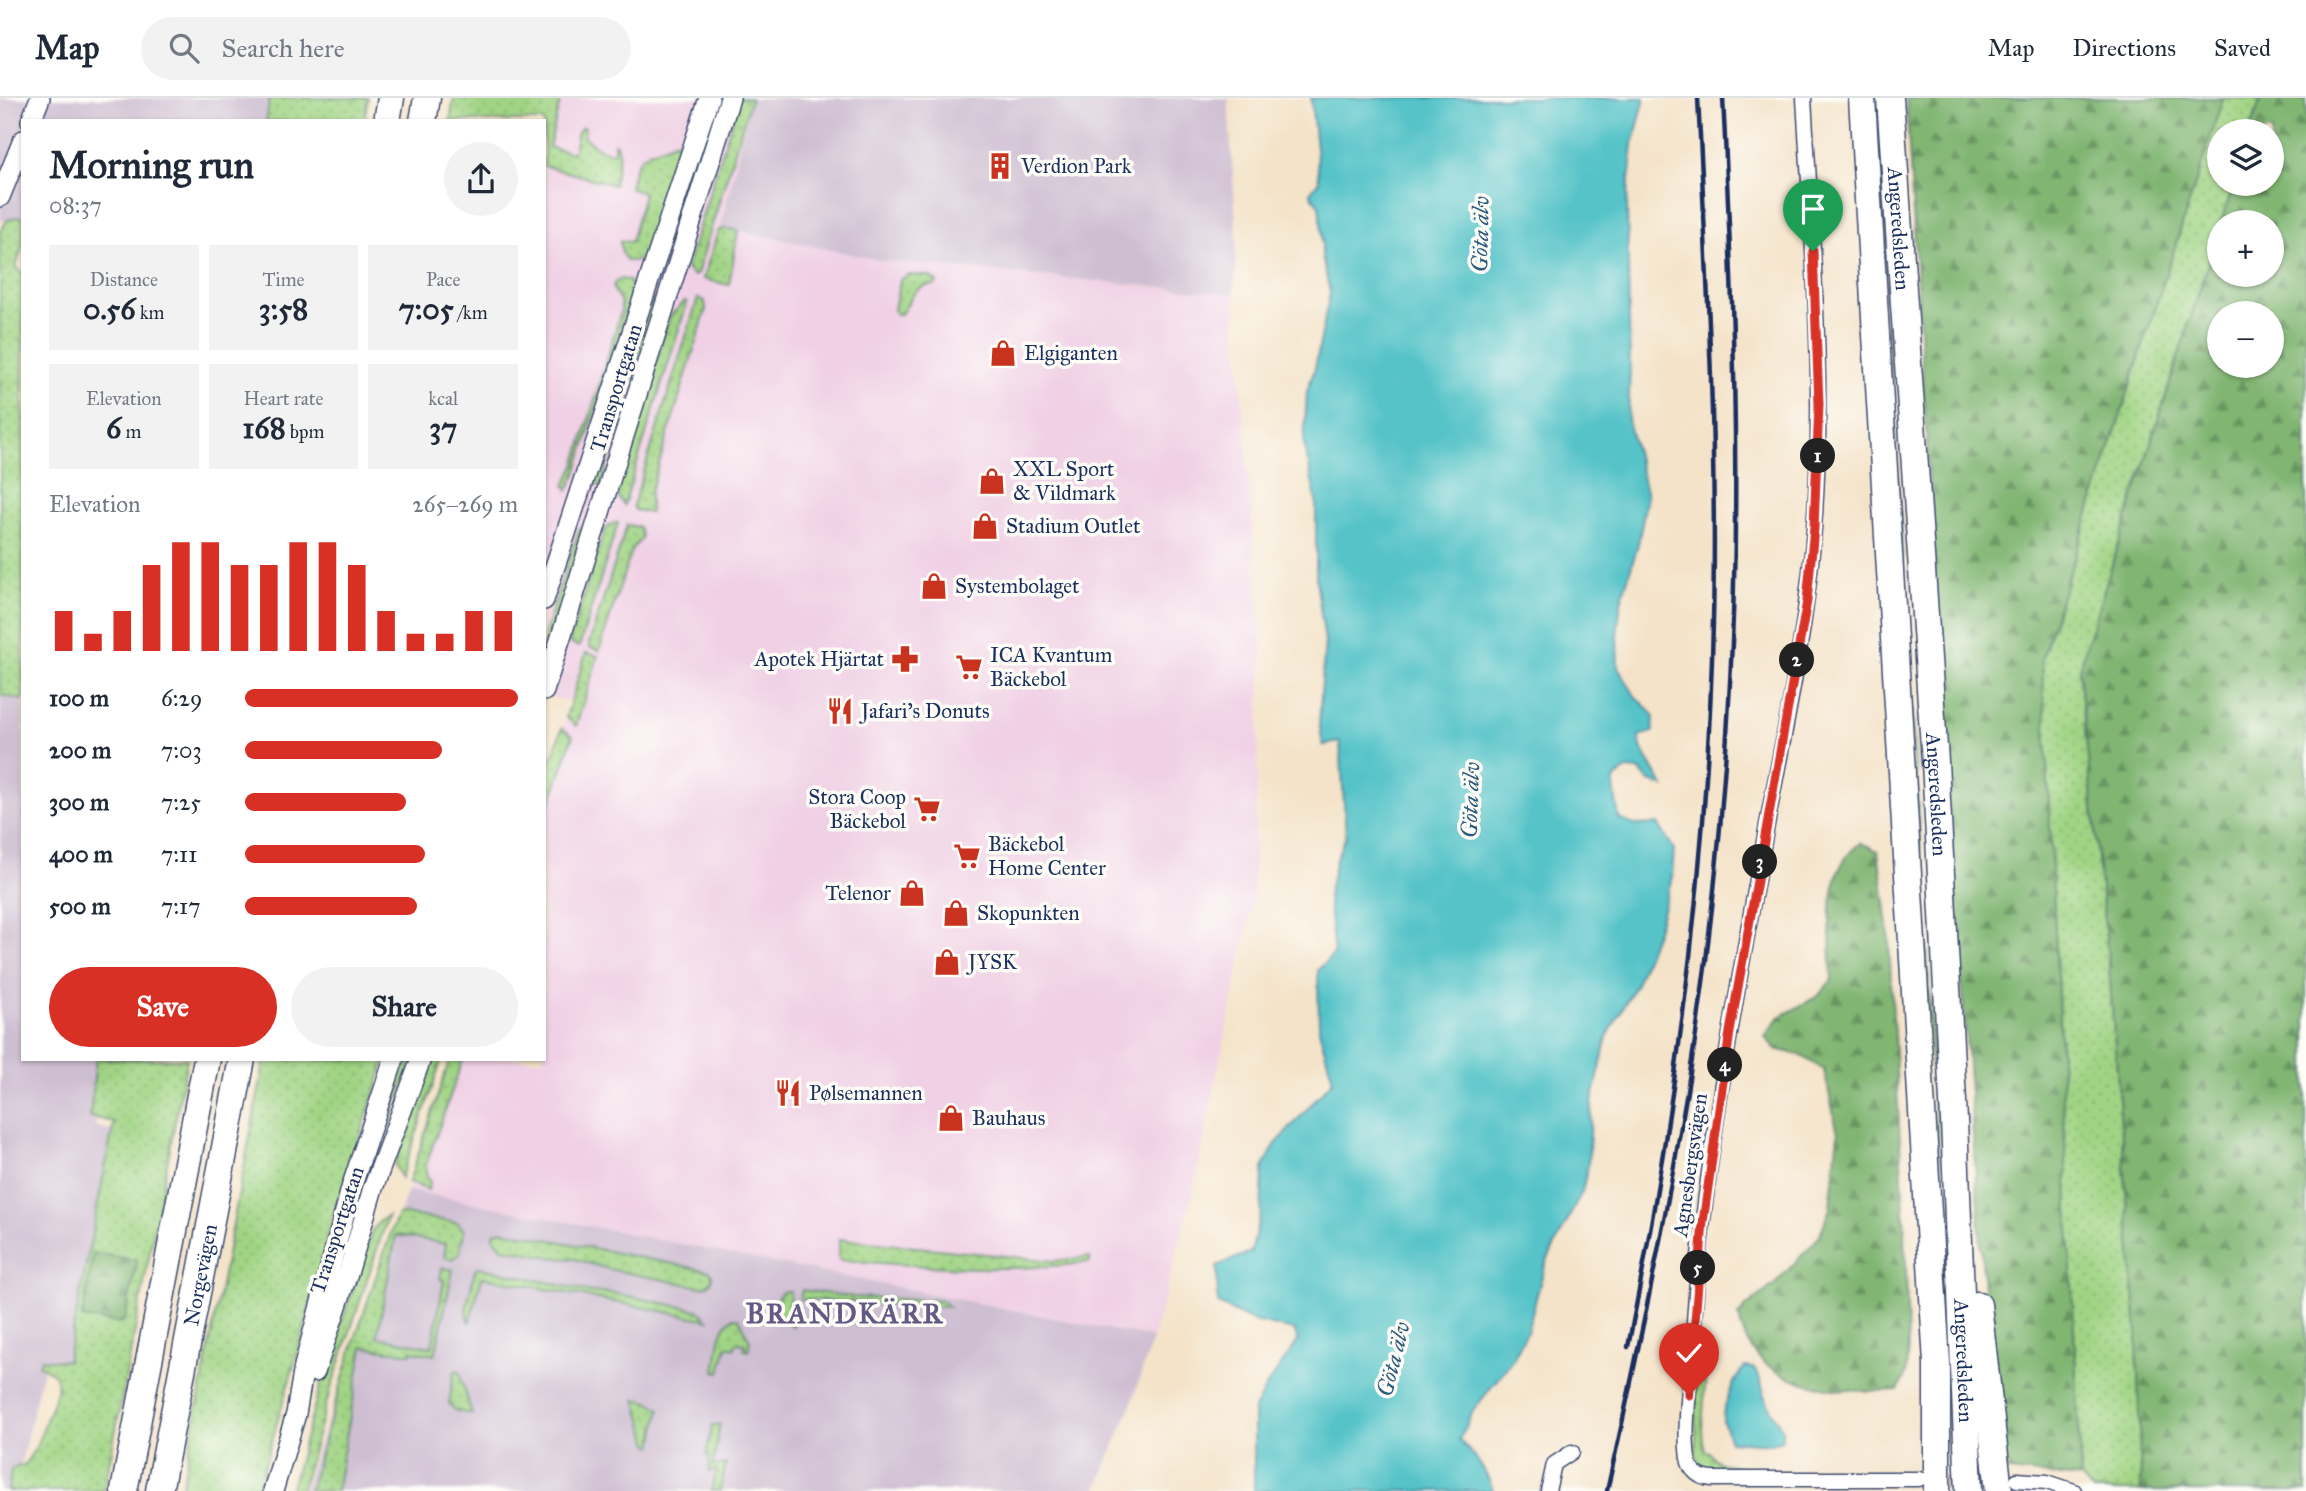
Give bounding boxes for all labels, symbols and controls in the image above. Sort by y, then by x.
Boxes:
search box [141,17,631,80]
text: Map [35,28,99,68]
icon: search [165,29,203,67]
text: Search here [221,32,345,64]
text: Map [1988,33,2035,63]
text: Directions [2073,33,2176,63]
text: Saved [2214,33,2271,63]
map controls [2207,119,2284,378]
button: layers [2207,119,2284,196]
text: Morning run [49,142,254,188]
button: share [444,142,518,216]
building icon: Verdion Park [985,151,1015,181]
place label: Verdion Park [1020,153,1132,179]
street label: Angeredsleden [1882,165,1916,291]
pin [1783,179,1843,251]
icon: arrive [1794,190,1832,228]
text: 08:37 [49,191,102,219]
water label: Göta älv [1465,195,1495,273]
button: + [2207,210,2284,287]
text: Distance [90,268,158,291]
text: Time [262,268,305,291]
text: Pace [426,268,460,291]
text: 0.56 [83,291,136,327]
text: 3:58 [259,291,308,327]
text: 7:05 [399,291,454,327]
text: km [136,301,165,324]
text: /km [454,301,488,324]
button: − [2207,301,2284,378]
street label: Transportgatan [584,321,648,455]
shop icon: Elgiganten [988,338,1018,368]
place label: Elgiganten [1024,340,1118,366]
text: Elevation [86,387,162,410]
text: Heart rate [244,387,323,410]
text: kcal [428,387,458,410]
text: 6 [106,410,121,446]
text: 168 [243,410,286,446]
text: 37 [429,410,457,446]
text: m [121,420,142,443]
text: bpm [286,420,324,443]
pin: 1 [1800,438,1836,474]
text: 1 [1814,444,1821,467]
place label: XXL Sport & Vildmark [1013,456,1116,506]
shop icon: XXL Sport & Vildmark [977,466,1007,496]
text: Elevation [49,490,140,518]
text: 265–269 m [412,490,518,518]
shop icon: Stadium Outlet [970,511,1000,541]
place label: Stadium Outlet [1006,513,1141,539]
shop icon: Systembolaget [919,571,949,601]
place label: Systembolaget [955,573,1080,599]
place label: ICA Kvantum Bäckebol [990,642,1113,692]
pin: 2 [1780,642,1814,678]
pharmacy icon: Apotek Hjärtat [890,644,920,674]
place label: Apotek Hjärtat [753,646,885,672]
text: 2 [1792,648,1801,671]
supermarket icon: ICA Kvantum Bäckebol [954,652,984,682]
text: 100 m [49,684,109,712]
text: 6:29 [161,684,202,712]
restaurant icon: Jafari's Donuts [825,696,855,726]
place label: Jafari's Donuts [859,698,990,724]
street label: Angeredsleden [1920,731,1953,857]
text: 200 m [49,736,111,764]
text: 7:03 [161,736,202,764]
water label: Göta älv [1455,761,1485,839]
place label: Stora Coop Bäckebol [808,784,906,834]
text: 300 m [49,788,109,816]
text: 7:25 [161,788,201,816]
supermarket icon: Stora Coop Bäckebol [912,794,942,824]
place label: Bäckebol Home Center [988,831,1106,881]
text: 400 m [49,840,113,868]
text: 7:11 [161,840,197,868]
supermarket icon: Bäckebol Home Center [952,841,982,871]
pin: 3 [1742,844,1778,880]
text: 3 [1756,850,1763,873]
shop icon: Telenor [897,878,927,908]
place label: Telenor [825,880,891,906]
text: 500 m [49,892,111,920]
text: 7:17 [161,892,200,920]
shop icon: Skopunkten [941,898,971,928]
place label: Skopunkten [977,900,1080,926]
shop icon: JYSK [932,947,962,977]
place label: JYSK [966,949,1018,975]
button: Save [49,967,277,1047]
button: Share [291,967,518,1047]
pin: 4 [1708,1048,1742,1082]
text: 4 [1719,1053,1730,1076]
restaurant icon: Pølsemannen [773,1078,803,1108]
place label: Pølsemannen [809,1080,923,1106]
street label: Agnesbergsvägen [1667,1092,1713,1239]
shop icon: Bauhaus [936,1103,966,1133]
place label: Bauhaus [972,1105,1045,1131]
street label: Transportgatan [304,1163,370,1297]
street label: Norgevägen [178,1222,223,1328]
pin: 5 [1680,1250,1716,1286]
text: 5 [1693,1256,1702,1279]
district label: BRANDKÄRR [746,1296,944,1331]
street label: Angeredsleden [1948,1297,1979,1423]
water label: Göta älv [1370,1318,1416,1400]
pin [1659,1323,1719,1395]
icon: check [1670,1334,1708,1372]

